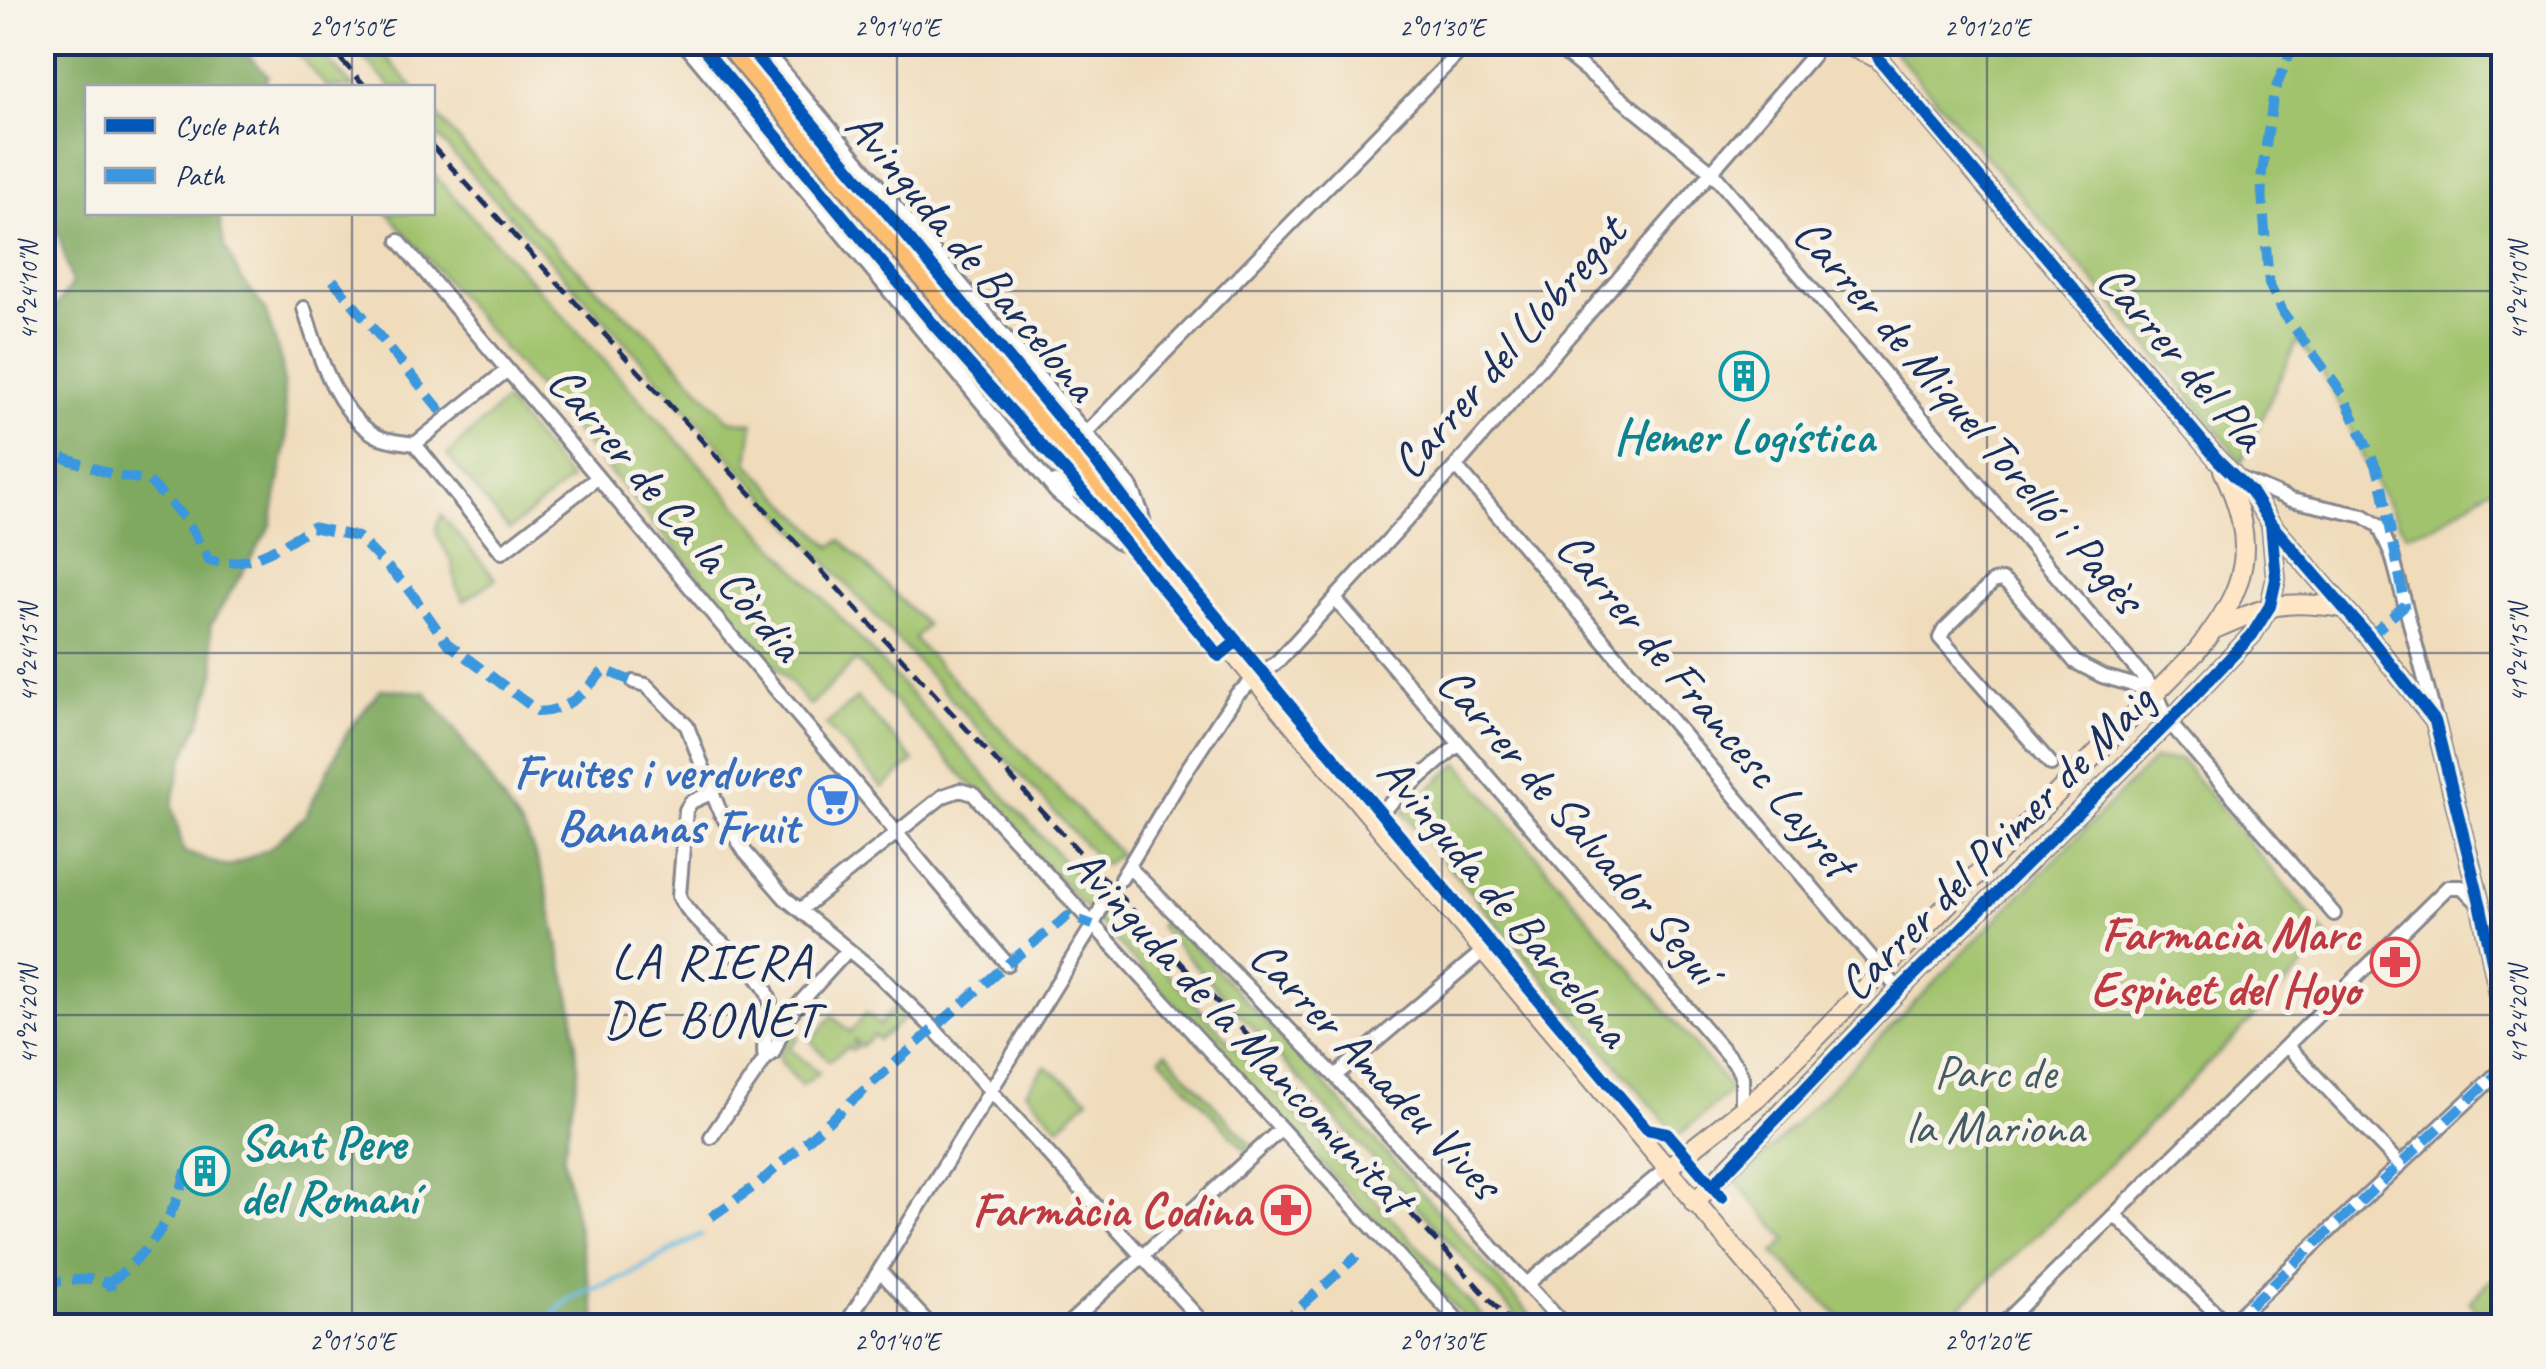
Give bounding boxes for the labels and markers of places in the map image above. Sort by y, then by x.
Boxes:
building icon: Hemer Logística [1718,350,1770,402]
place label: Hemer Logística [1614,406,1877,466]
place label: Fruites i verdures Bananas Fruit [514,742,803,857]
supermarket icon: Fruites i verdures Bananas Fruit [807,774,859,826]
place label: Farmacia Marc Espinet del Hoyo [2091,904,2365,1019]
pharmacy icon: Farmacia Marc Espinet del Hoyo [2369,936,2421,988]
place label: Sant Pere del Romaní [240,1113,426,1228]
building icon: Sant Pere del Romaní [179,1145,231,1197]
place label: Farmàcia Codina [972,1180,1254,1240]
pharmacy icon: Farmàcia Codina [1260,1184,1312,1236]

